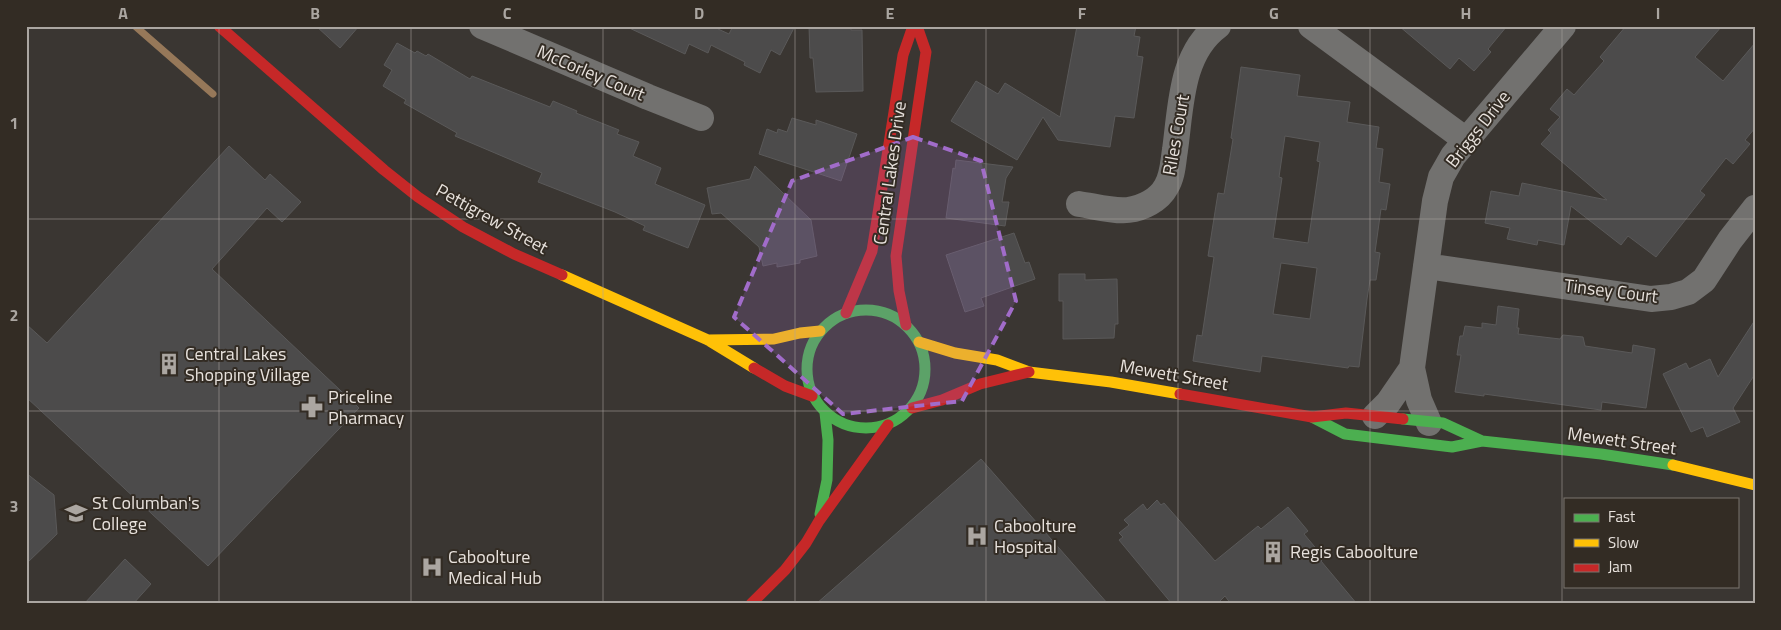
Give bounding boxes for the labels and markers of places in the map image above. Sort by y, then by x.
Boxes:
place label: Central Lakes Shopping Village [185,340,310,388]
building icon: Central Lakes Shopping Village [156,351,182,377]
place label: Priceline Pharmacy [328,383,404,431]
pharmacy icon: Priceline Pharmacy [299,394,325,420]
place label: St Columban's College [92,489,200,537]
school or university icon: St Columban's College [63,500,89,526]
place label: Caboolture Hospital [994,512,1076,560]
hospital icon: Caboolture Hospital [964,523,990,549]
place label: Regis Caboolture [1290,538,1418,565]
building icon: Regis Caboolture [1260,539,1286,565]
place label: Caboolture Medical Hub [448,543,542,591]
hospital icon: Caboolture Medical Hub [419,554,445,580]

